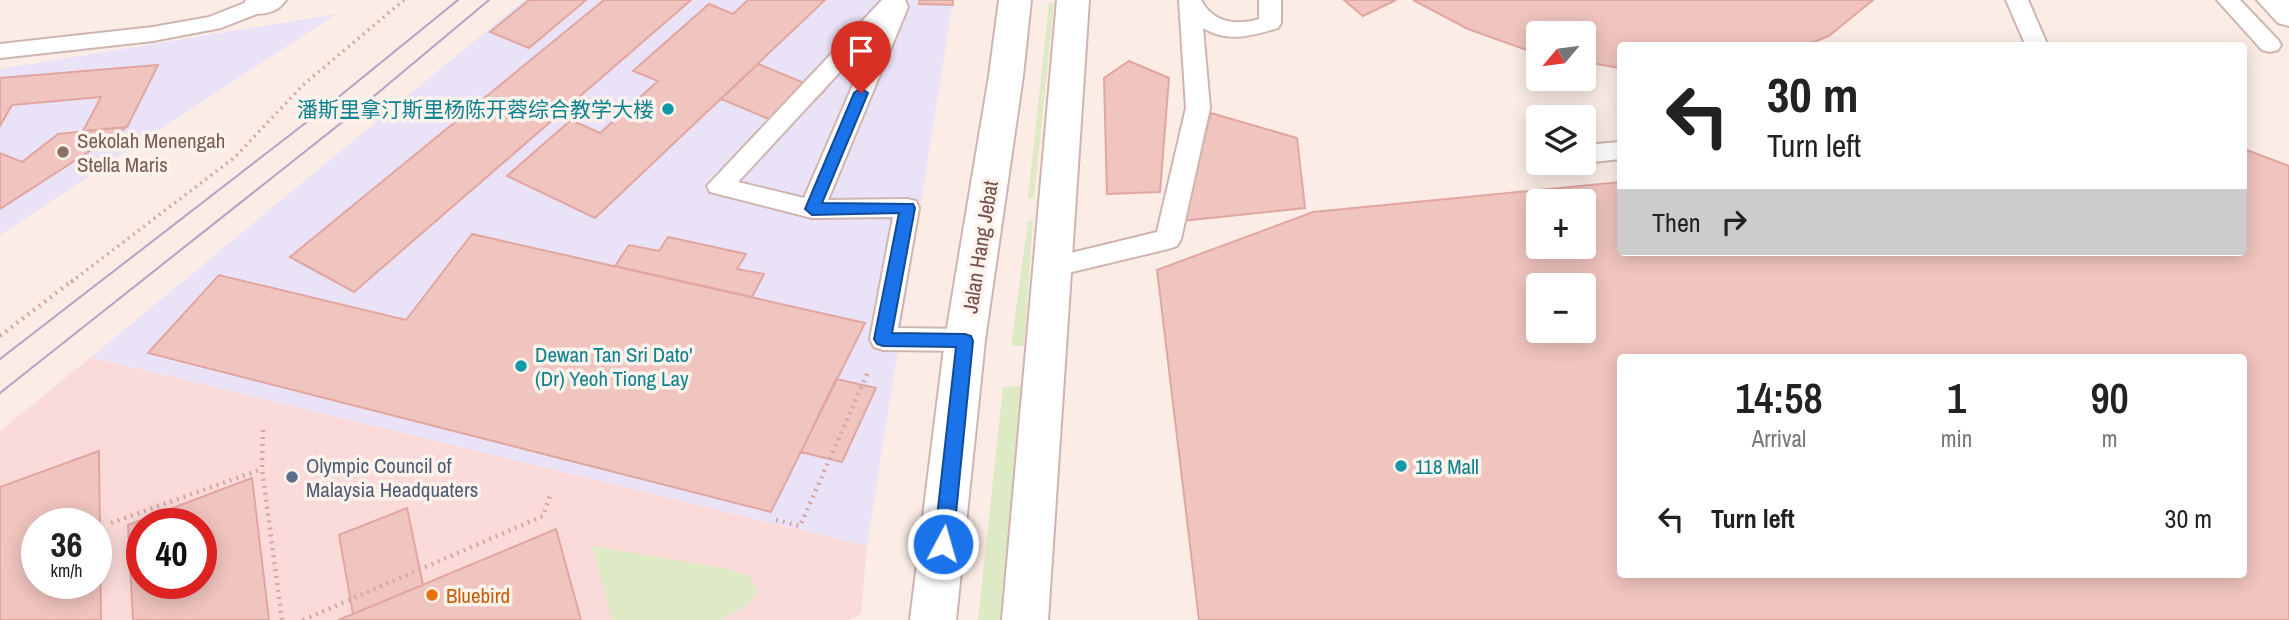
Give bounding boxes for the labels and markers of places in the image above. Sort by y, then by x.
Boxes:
pin [831,21,891,93]
place label: 潘斯里拿汀斯里杨陈开蓉综合教学大楼 [297,95,654,124]
marker: 潘斯里拿汀斯里杨陈开蓉综合教学大楼 [660,101,676,117]
place label: Sekolah Menengah Stella Maris [77,126,225,179]
marker: Sekolah Menengah Stella Maris [55,144,71,160]
place label: Dewan Tan Sri Dato' (Dr) Yeoh Tiong Lay [535,340,692,393]
marker: Dewan Tan Sri Dato' (Dr) Yeoh Tiong Lay [513,358,529,374]
place label: Olympic Council of Malaysia Headquaters [306,451,478,504]
place label: 118 Mall [1415,452,1479,481]
marker: 118 Mall [1393,458,1409,474]
marker: Olympic Council of Malaysia Headquaters [284,469,300,485]
place label: Bluebird [446,581,510,610]
marker: Bluebird [424,587,440,603]

